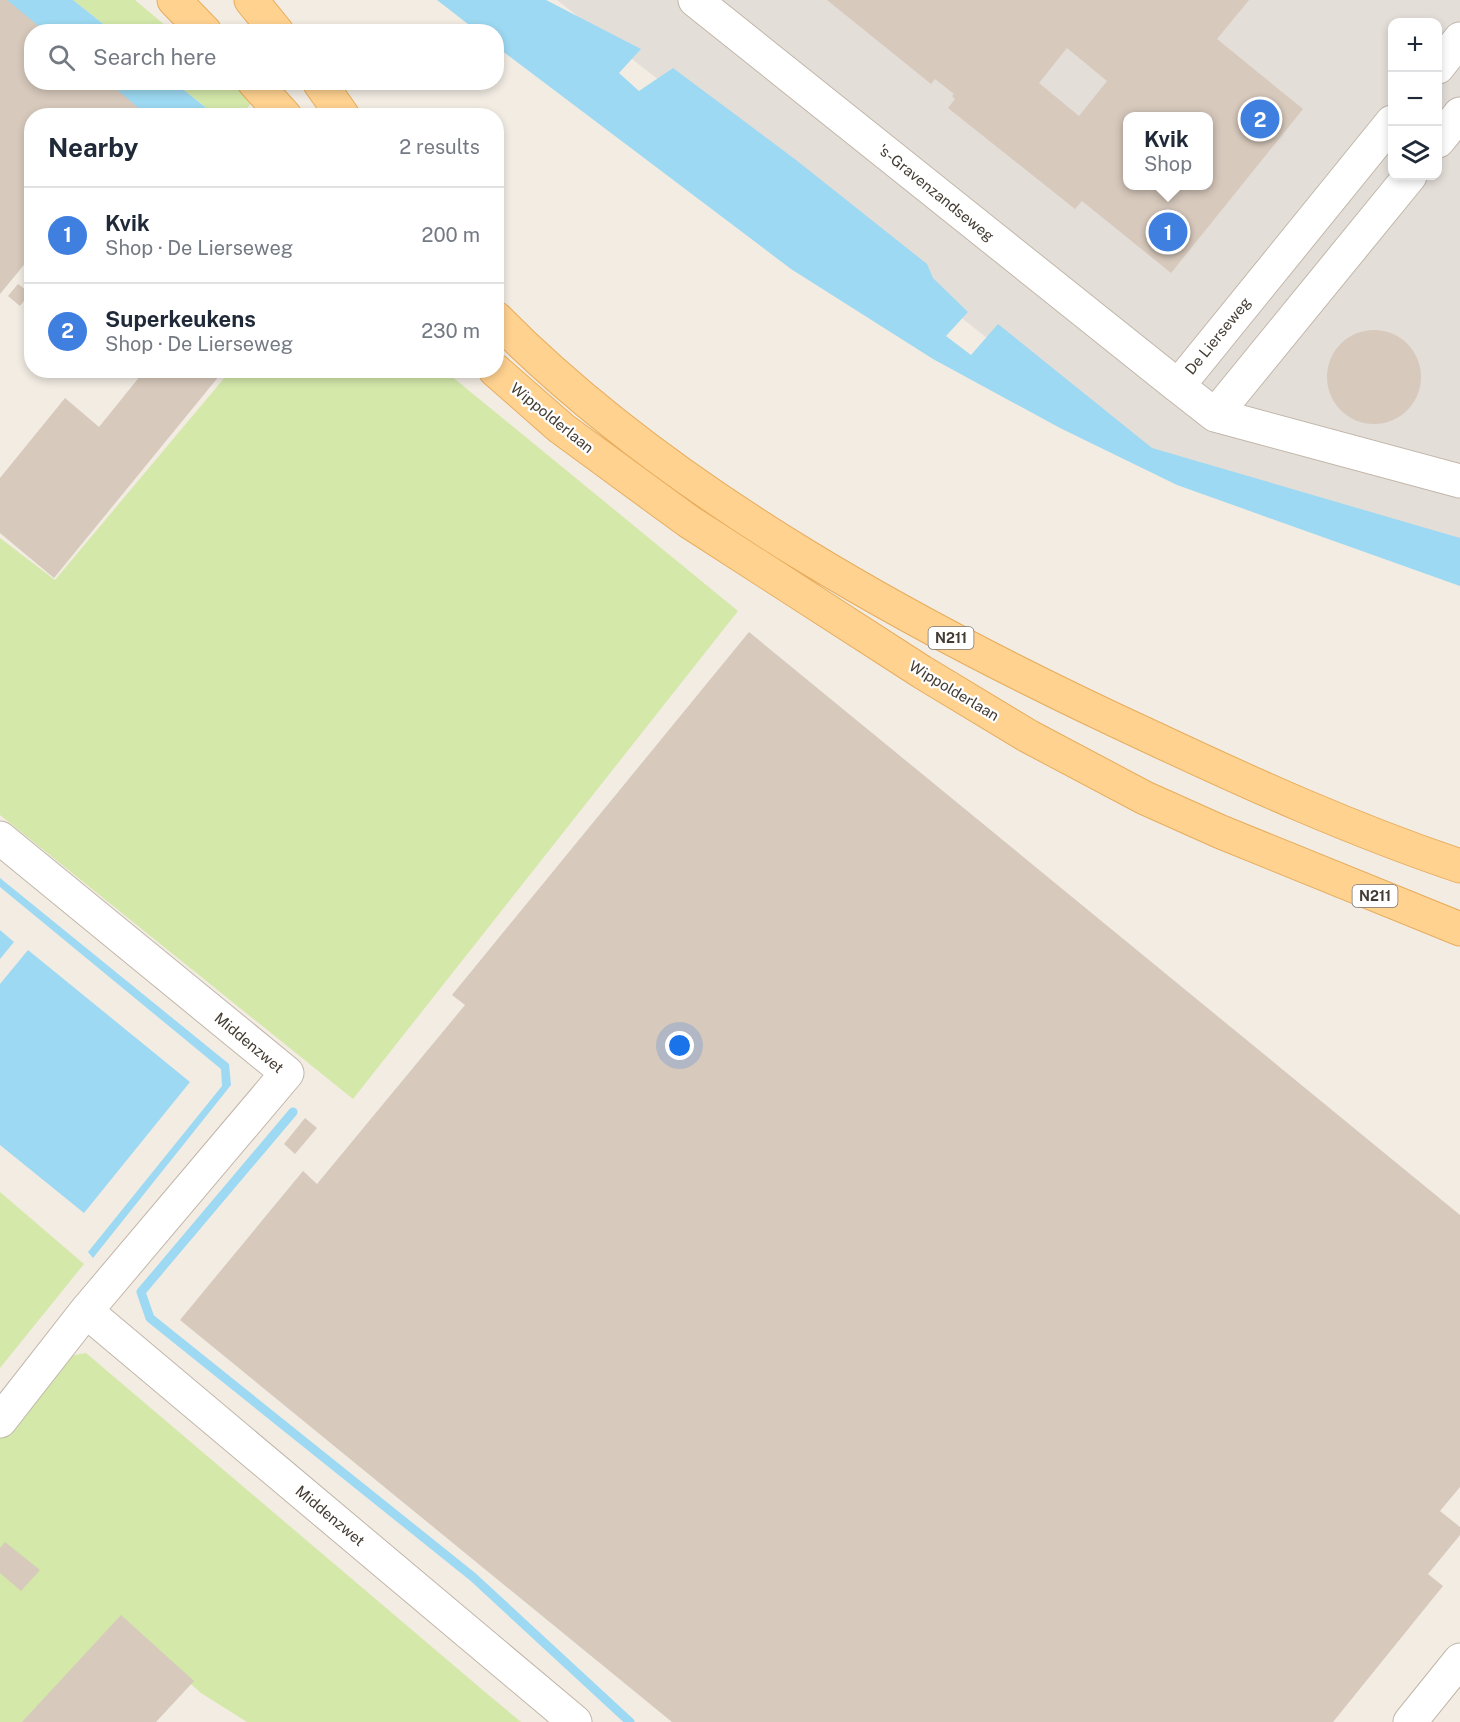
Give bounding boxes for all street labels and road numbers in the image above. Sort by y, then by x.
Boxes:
street label: 's-Gravenzandseweg [875,141,998,245]
street label: De Lierseweg [1181,294,1254,378]
street label: Wippolderlaan [507,379,597,456]
road number: N211 [928,627,974,649]
street label: Wippolderlaan [906,657,1002,724]
road number: N211 [1352,885,1398,907]
street label: Middenzwet [211,1009,287,1076]
street label: Middenzwet [292,1482,368,1549]

